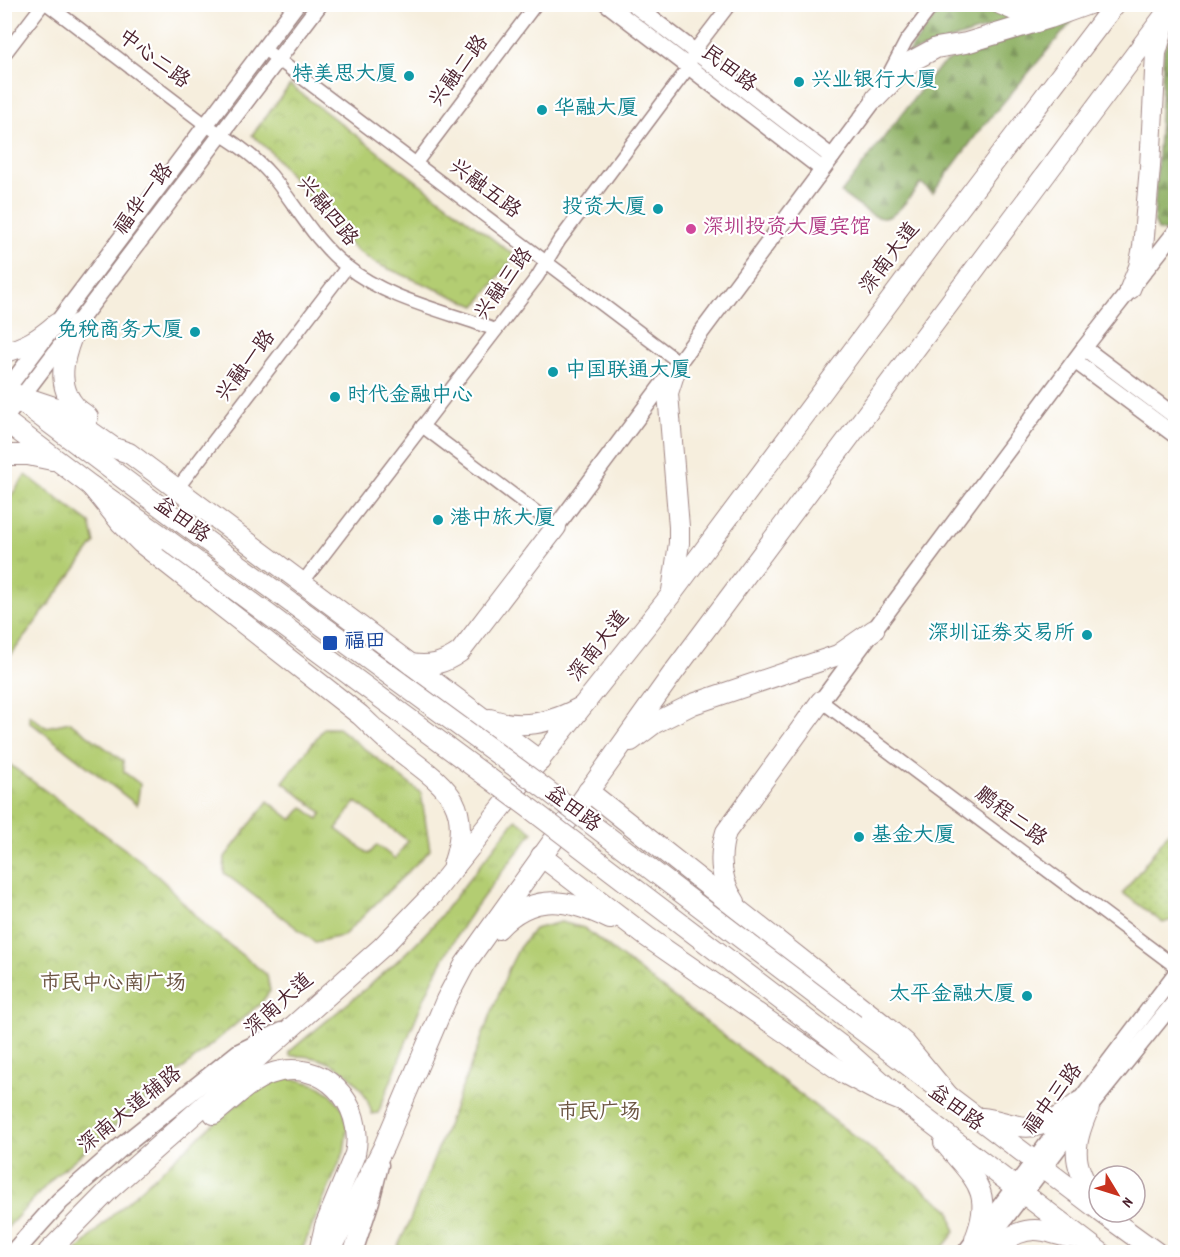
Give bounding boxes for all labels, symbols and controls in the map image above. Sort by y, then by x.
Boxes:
street label: 中心二路 [110,23,196,97]
street label: 兴融二路 [423,29,497,115]
street label: 民田路 [694,39,762,101]
place label: 特美思大厦 [292,61,397,91]
place label: 兴业银行大厦 [811,67,937,97]
marker: 特美思大厦 [402,69,416,83]
marker: 兴业银行大厦 [792,75,806,89]
place label: 华融大厦 [554,95,638,125]
marker: 华融大厦 [535,103,549,117]
street label: 兴融五路 [441,153,527,227]
street label: 福华一路 [108,157,182,243]
street label: 兴融四路 [288,170,364,254]
place label: 投资大厦 [562,194,646,224]
marker: 投资大厦 [651,202,665,216]
place label: 深圳投资大厦宾馆 [703,214,871,244]
street label: 深南大道 [854,216,928,302]
marker: 深圳投资大厦宾馆 [684,222,698,236]
street label: 兴融三路 [468,242,542,328]
place label: 免税商务大厦 [57,317,183,347]
street label: 兴融一路 [210,324,284,410]
marker: 免税商务大厦 [188,325,202,339]
place label: 中国联通大厦 [565,357,691,387]
marker: 中国联通大厦 [546,365,560,379]
place label: 时代金融中心 [347,382,473,412]
marker: 时代金融中心 [328,390,342,404]
street label: 益田路 [147,490,215,552]
place label: 港中旅大厦 [450,505,555,535]
marker: 港中旅大厦 [431,513,445,527]
street label: 深南大道 [562,605,638,689]
place label: 深圳证券交易所 [928,620,1075,650]
place label: 福田 [344,628,386,658]
marker: 深圳证券交易所 [1080,628,1094,642]
marker: 福田 [321,634,339,652]
street label: 益田路 [538,779,606,841]
street label: 鹏程二路 [967,781,1053,855]
place label: 基金大厦 [871,822,955,852]
marker: 基金大厦 [852,830,866,844]
street label: 深南大道 [239,967,321,1045]
park label: 市民中心南广场 [40,970,187,1000]
place label: 太平金融大厦 [889,981,1015,1011]
marker: 太平金融大厦 [1020,989,1034,1003]
street label: 福中三路 [1017,1057,1091,1143]
street label: 深南大道辅路 [73,1060,189,1162]
street label: 益田路 [921,1078,989,1140]
park label: 市民广场 [557,1099,641,1129]
north arrow [1087,1164,1147,1224]
text: N [1115,1192,1138,1212]

